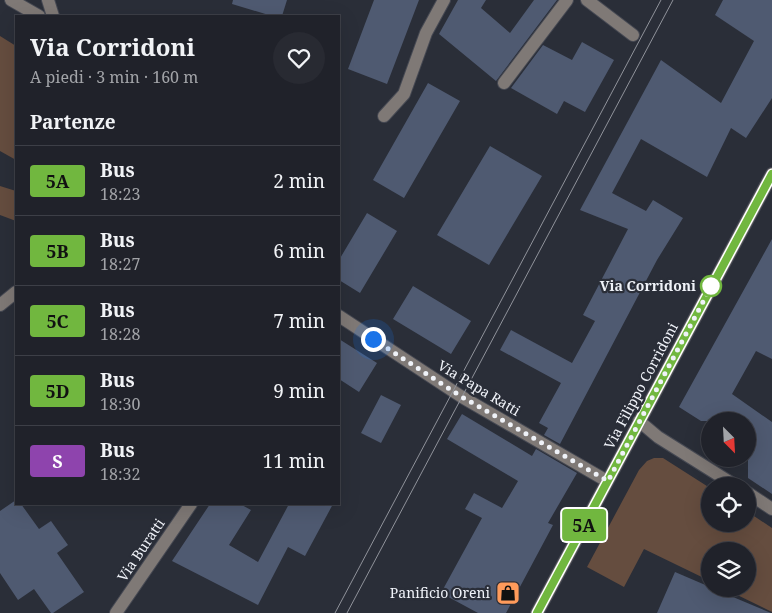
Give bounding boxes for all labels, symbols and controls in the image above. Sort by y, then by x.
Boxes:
text: Via Corridoni [30,30,195,63]
button: heart [273,32,325,84]
text: A piedi · 3 min · 160 m [30,66,198,88]
text: Partenze [30,109,116,135]
text: Bus [100,157,135,183]
text: 2 min [273,168,325,194]
text: 5A [46,169,69,193]
text: 18:23 [100,183,140,205]
text: Bus [100,227,135,253]
text: 6 min [273,238,325,264]
text: 5B [46,239,69,263]
text: 18:27 [100,253,140,275]
marker: Via Corridoni [700,275,722,297]
place label: Via Corridoni [600,276,696,295]
text: Bus [100,297,135,323]
text: 7 min [273,308,325,334]
text: 5C [46,309,69,333]
street label: Via Filippo Corridoni [599,319,682,452]
text: 18:28 [100,323,140,345]
your location [361,327,386,352]
street label: Via Papa Ratti [434,355,525,420]
text: Bus [100,367,135,393]
text: 9 min [273,378,325,404]
text: 5D [46,379,69,403]
text: 18:30 [100,393,140,415]
north arrow [701,412,756,468]
map controls [701,412,756,597]
text: Bus [100,437,135,463]
text: 11 min [263,448,325,474]
text: S [52,449,63,473]
text: 18:32 [100,463,140,485]
button: locate [701,477,756,532]
line badge: 5A [562,509,606,541]
text: 5A [572,513,596,537]
street label: Via Buratti [113,514,169,585]
button: layers [701,542,756,597]
shop icon: Panificio Oreni [495,580,521,606]
place label: Panificio Oreni [390,583,491,602]

